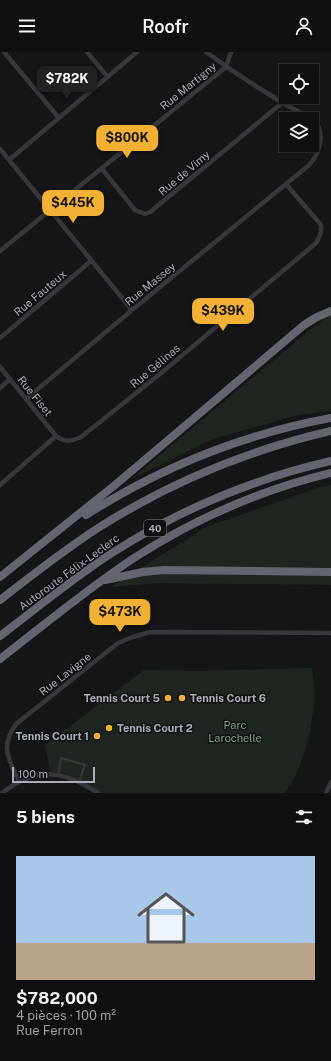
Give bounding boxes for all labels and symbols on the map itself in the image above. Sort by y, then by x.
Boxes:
street label: Rue Martigny [158,60,218,112]
pin: $782K [39,66,95,100]
pin: $800K [99,125,155,159]
street label: Rue de Vimy [156,148,212,198]
pin: $445K [45,190,101,224]
street label: Rue Massey [122,260,178,308]
street label: Rue Fauteux [11,268,69,318]
pin: $439K [195,298,251,332]
street label: Rue Gélinas [128,342,182,390]
street label: Rue Fiset [15,374,55,418]
road number: 40 [144,520,166,536]
street label: Autoroute Félix-Leclerc [17,532,121,612]
pin: $473K [92,599,148,633]
street label: Rue Lavigne [37,650,93,698]
place label: Tennis Court 5 [84,692,160,704]
place label: Tennis Court 6 [190,692,266,704]
marker: Tennis Court 5 [163,693,173,703]
marker: Tennis Court 6 [177,693,187,703]
park label: Parc Larochelle [208,719,262,744]
place label: Tennis Court 2 [117,722,193,734]
marker: Tennis Court 2 [104,723,114,733]
place label: Tennis Court 1 [15,730,89,742]
marker: Tennis Court 1 [92,731,102,741]
scale bar [12,765,95,784]

